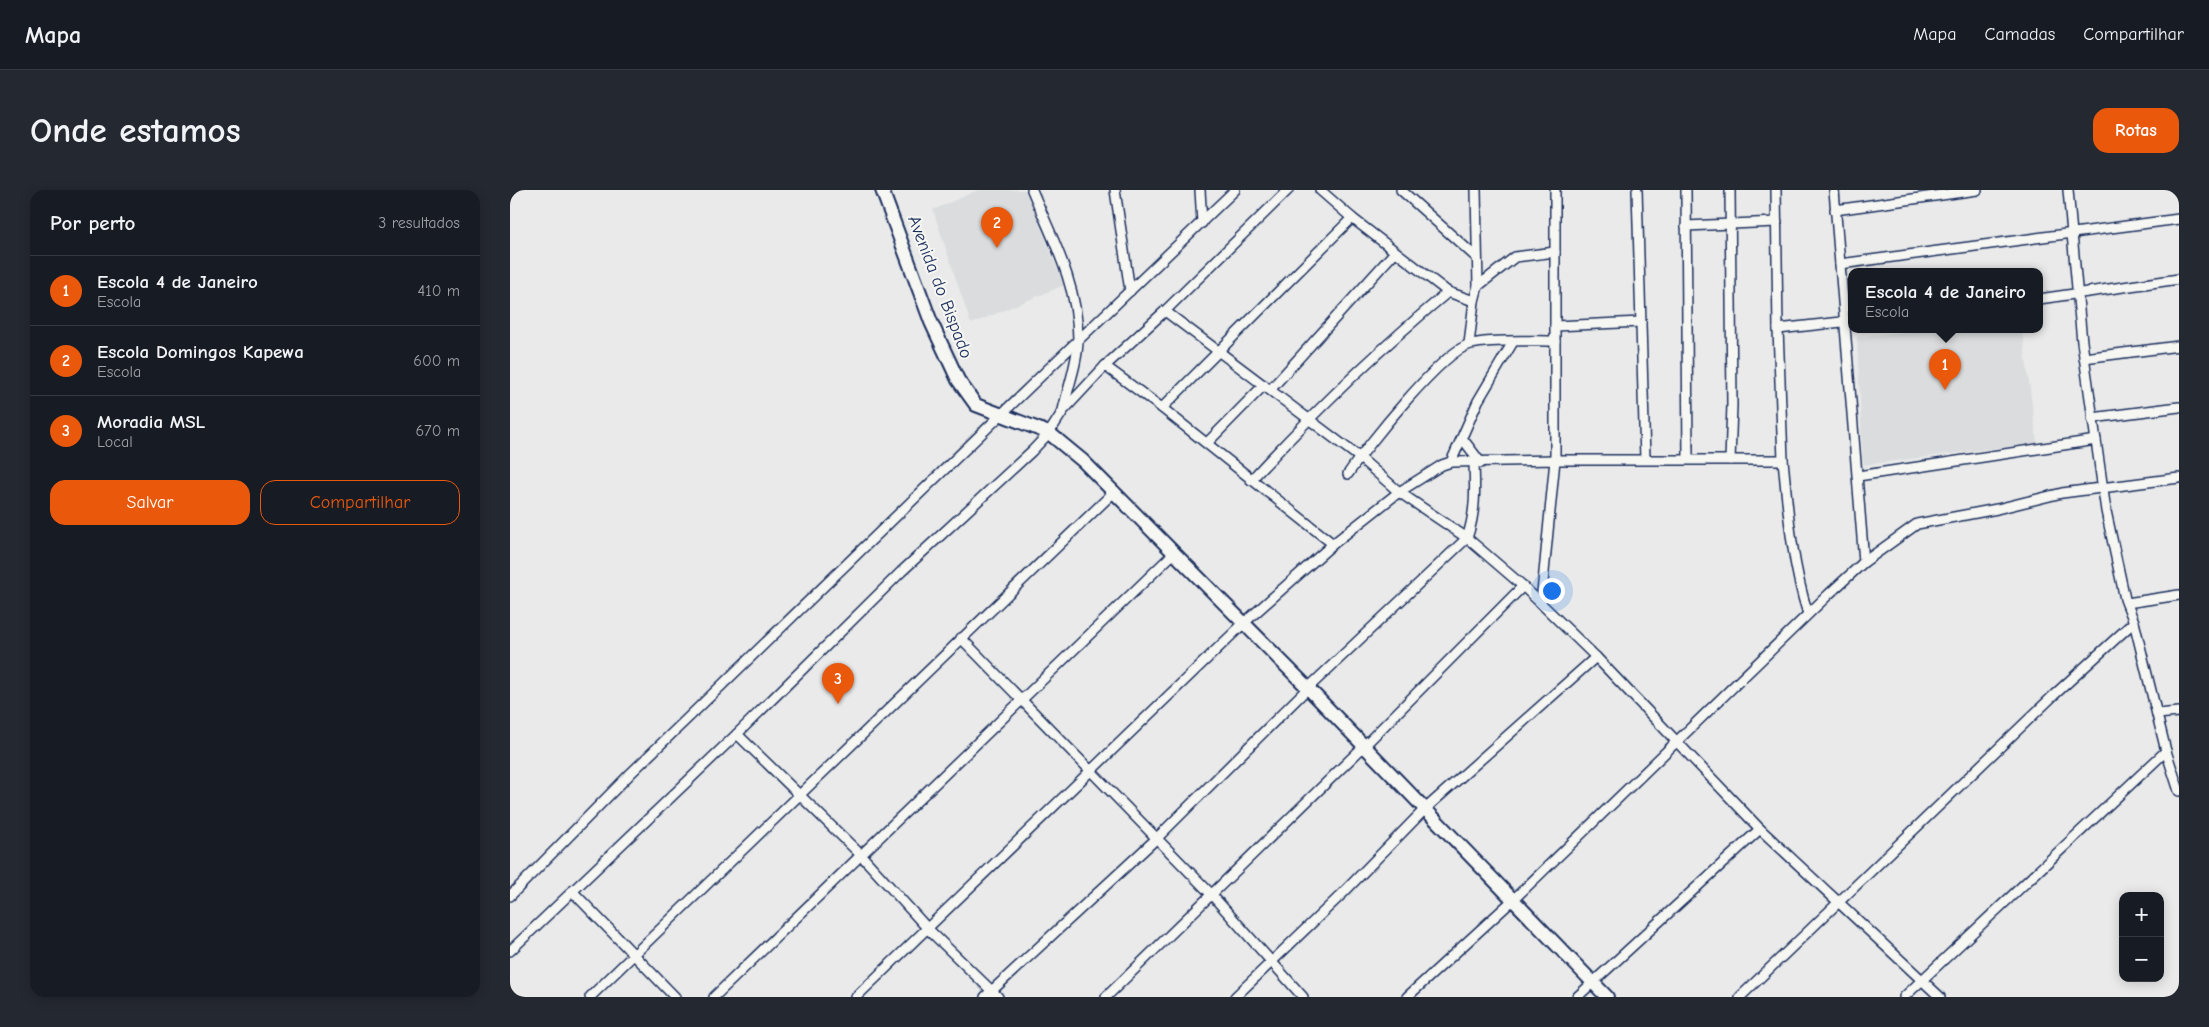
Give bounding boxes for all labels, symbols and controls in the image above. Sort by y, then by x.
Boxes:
text: Mapa [25,21,81,49]
text: Mapa [1913,24,1956,45]
text: Camadas [1984,24,2055,45]
text: Compartilhar [2083,24,2184,45]
button: Rotas [2093,108,2179,153]
text: Onde estamos [30,110,241,151]
pin: 2 [981,207,1013,248]
text: Por perto [50,211,135,235]
street label: Avenida do Bispado [903,213,977,361]
text: 3 resultados [378,214,460,232]
popup [1848,268,2043,333]
text: Escola 4 de Janeiro [97,271,258,293]
text: Escola 4 de Janeiro [1865,281,2026,303]
text: 1 [63,282,69,300]
text: 410 m [418,282,460,300]
text: Escola [97,293,141,311]
text: Escola [1865,303,1909,321]
text: Escola Domingos Kapewa [97,341,304,363]
pin: 1 [1929,349,1961,390]
text: 2 [62,352,70,370]
text: 600 m [413,352,460,370]
text: Escola [97,363,141,381]
text: Moradia MSL [97,411,205,433]
text: 3 [62,422,70,440]
text: 670 m [415,422,460,440]
text: Local [97,433,133,451]
button: Salvar [50,480,250,525]
button: Compartilhar [260,480,460,525]
your location [1539,578,1565,604]
pin: 3 [822,663,854,704]
map controls [2119,892,2164,982]
button: + [2119,892,2164,937]
button: − [2119,937,2164,982]

